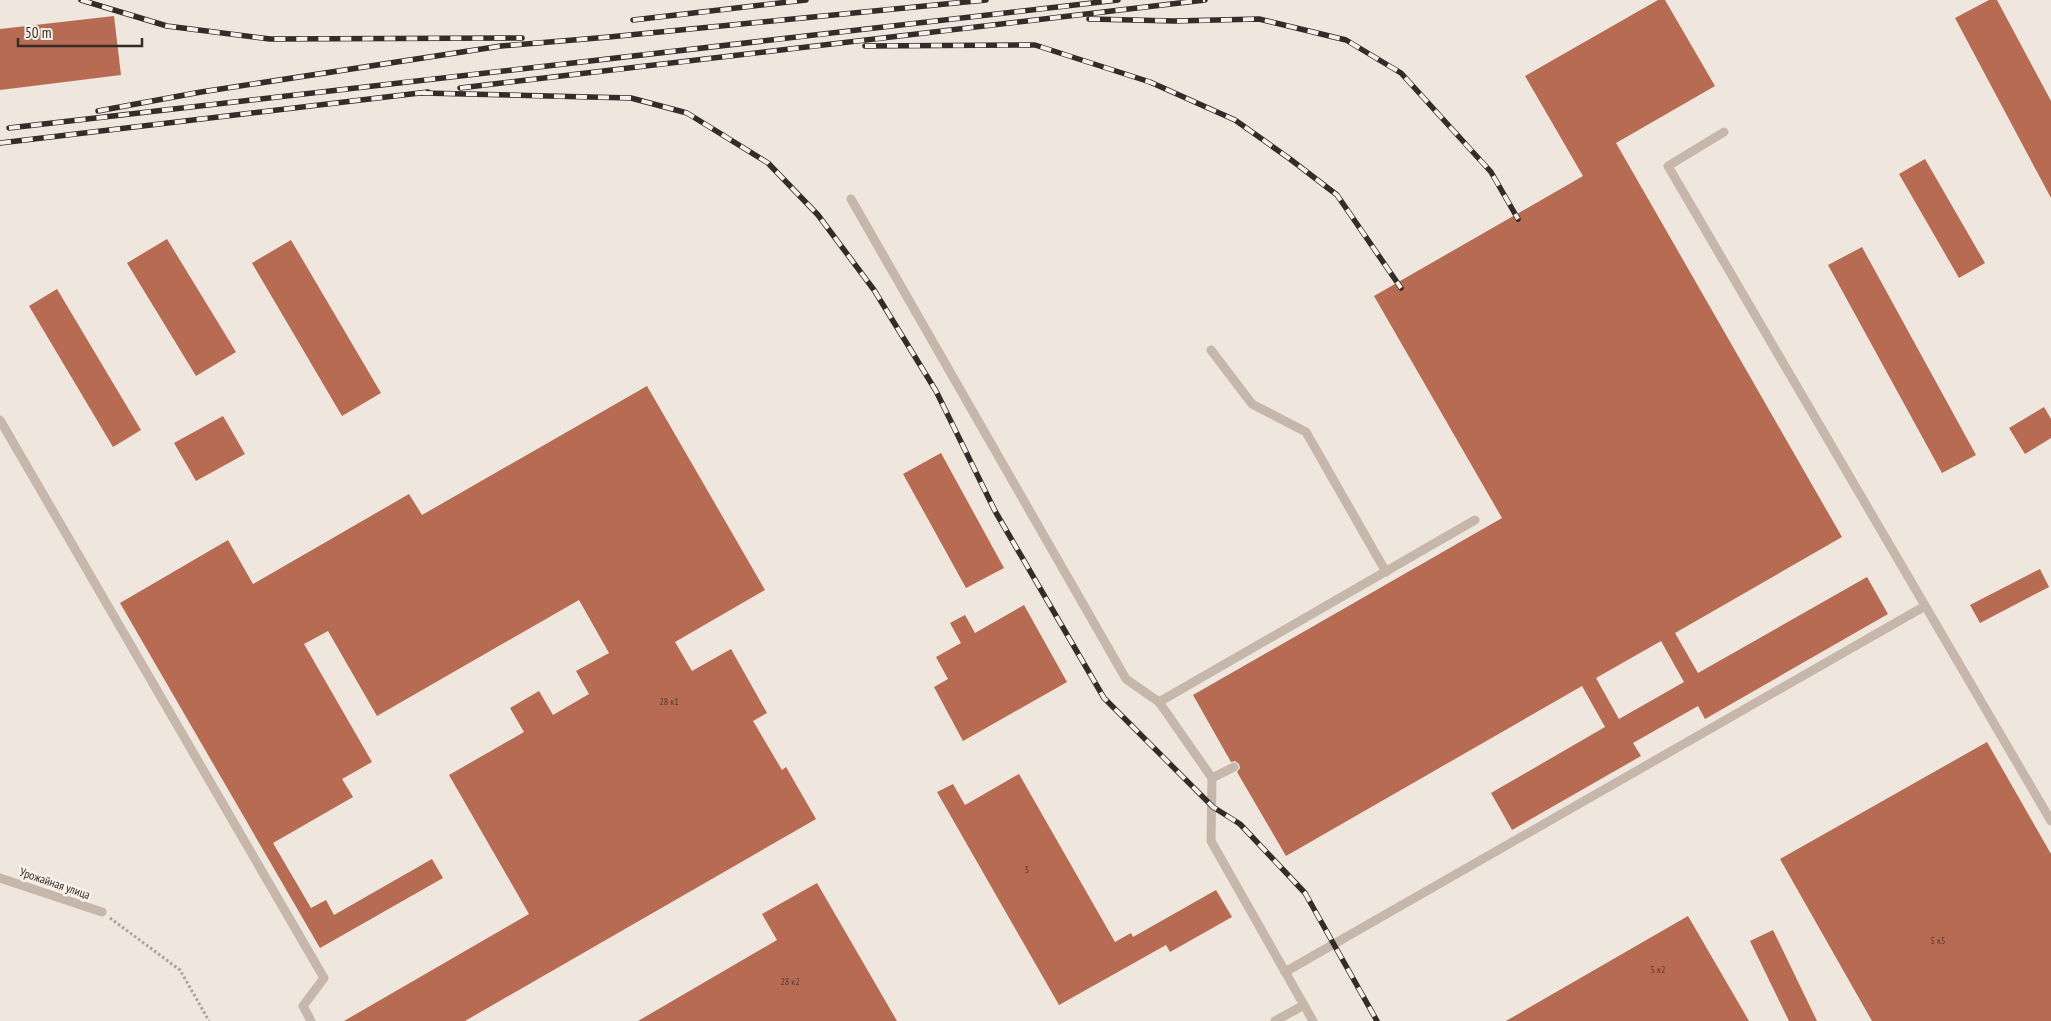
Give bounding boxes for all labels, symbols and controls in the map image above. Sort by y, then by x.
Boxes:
scale bar [18,15,141,47]
text: 50 m [25,23,51,42]
house number: 28 к1 [659,695,679,708]
house number: 5 [1025,863,1029,876]
street label: Урожайная улица [18,864,92,902]
house number: 5 к5 [1931,934,1946,947]
house number: 5 к2 [1651,963,1666,976]
house number: 28 к2 [780,975,800,988]

